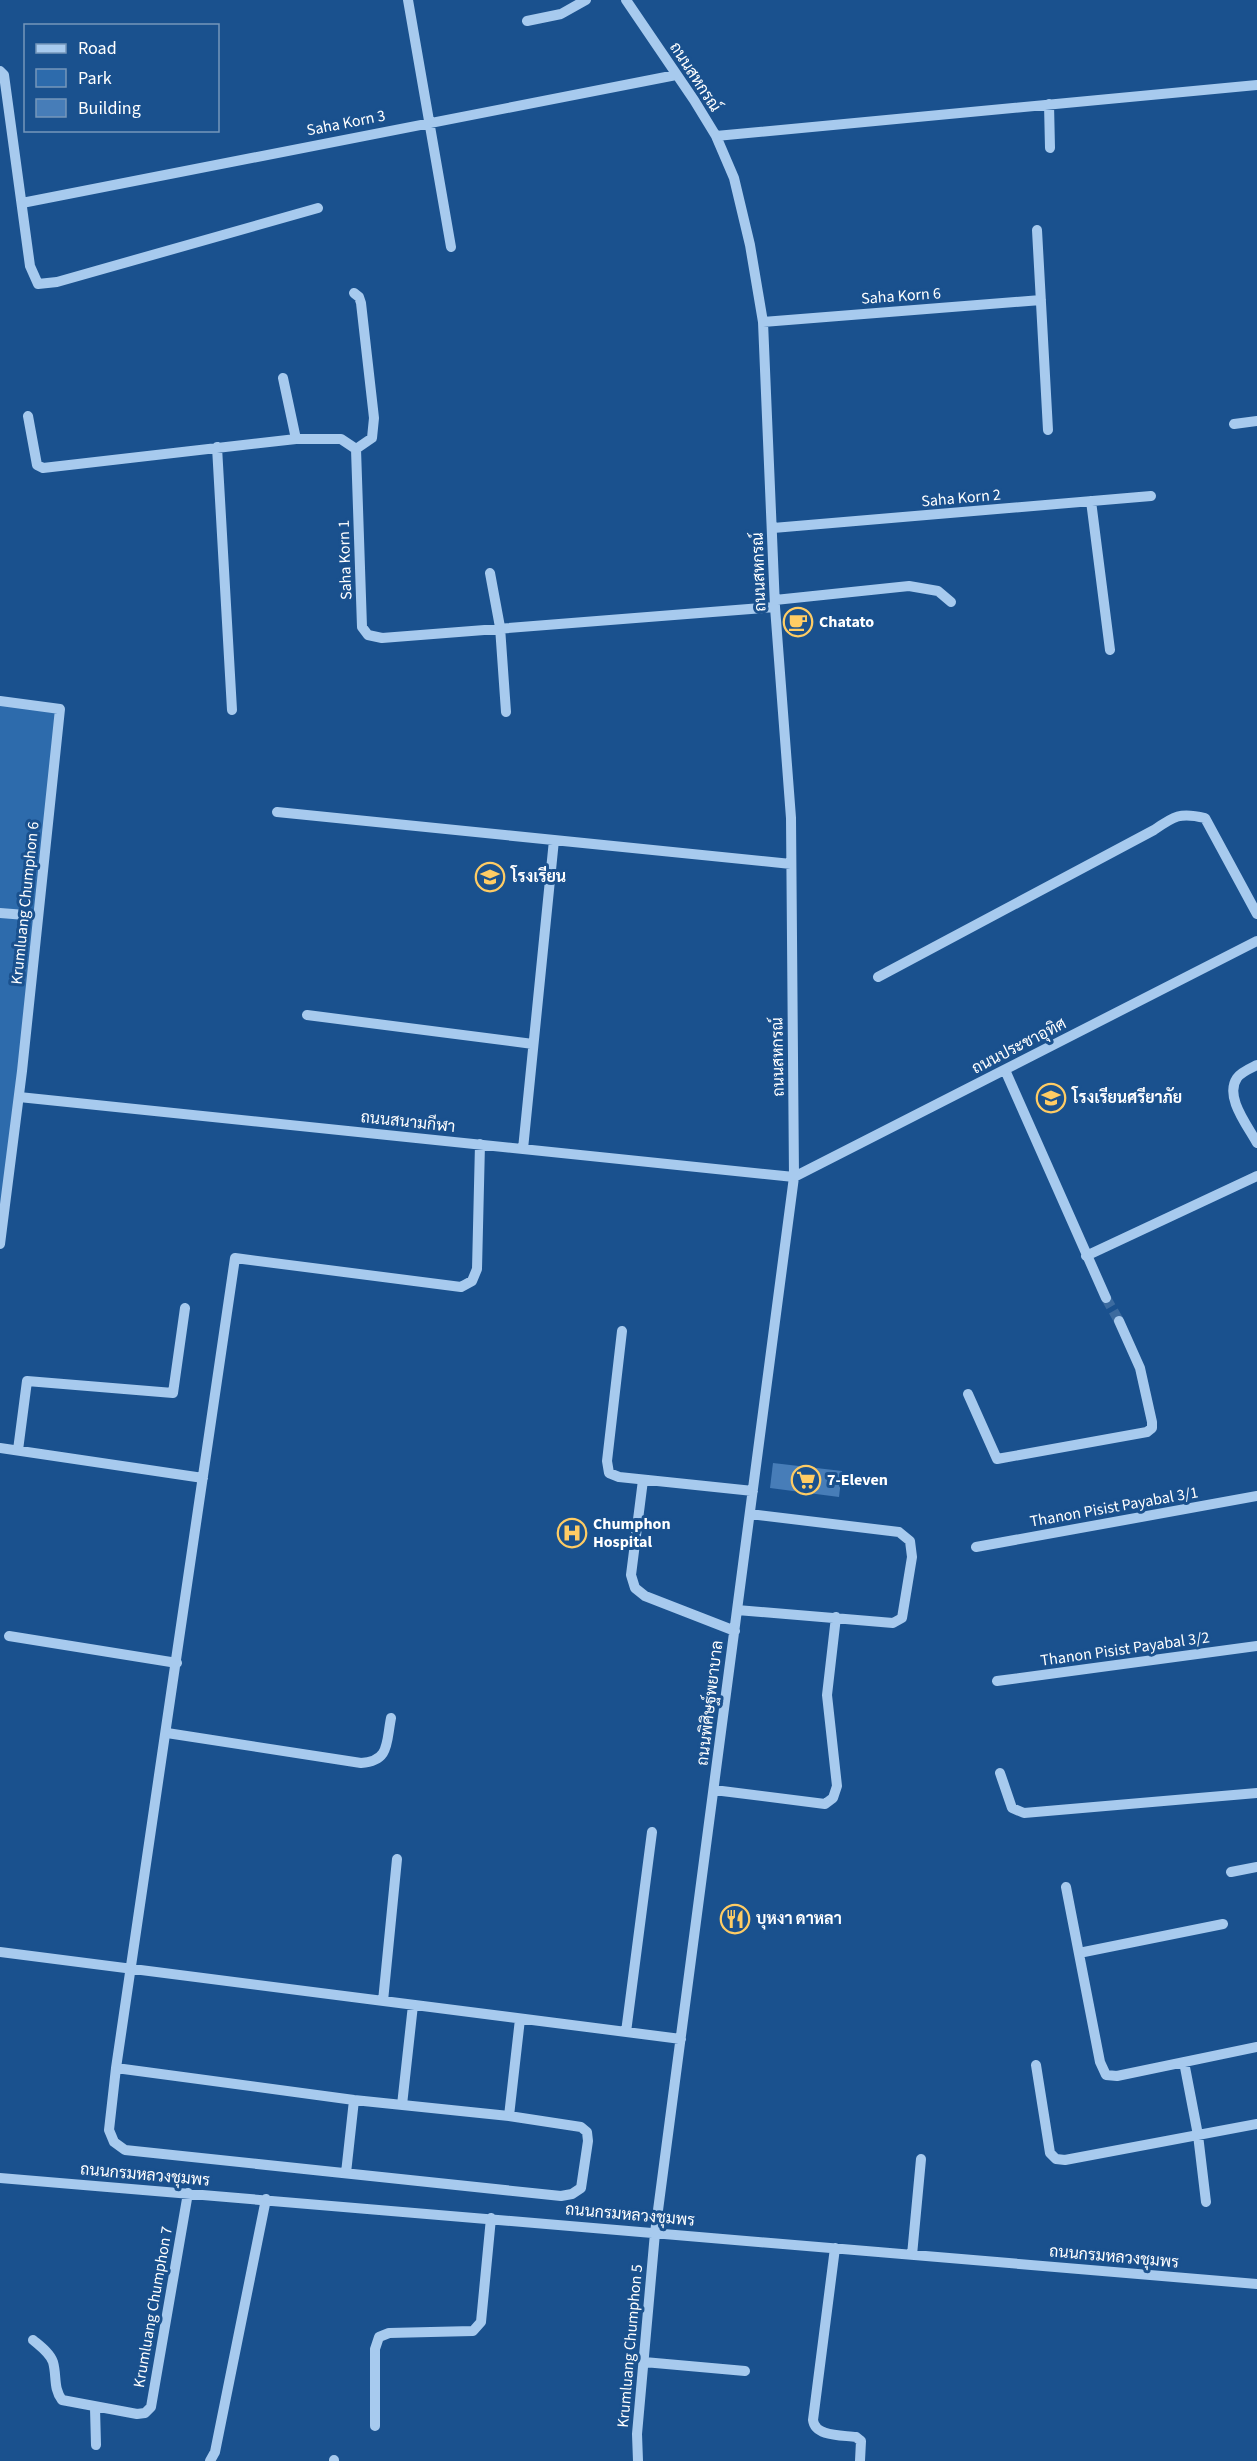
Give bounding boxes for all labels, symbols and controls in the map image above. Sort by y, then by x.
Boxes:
legend [24,24,219,132]
text: Road [78,36,117,61]
street label: ถนนสหกรณ์ [664,37,728,116]
text: Park [78,66,112,91]
text: Building [78,96,141,121]
street label: Saha Korn 3 [305,105,387,141]
street label: Saha Korn 6 [860,282,942,310]
street label: Saha Korn 2 [920,484,1002,512]
street label: Saha Korn 1 [333,520,357,600]
street label: ถนนสหกรณ์ [745,532,771,612]
cafe icon: Chatato [782,606,814,638]
place label: Chatato [819,611,874,633]
street label: Krumluang Chumphon 6 [6,820,44,986]
school or university icon: โรงเรียน [474,861,506,893]
place label: โรงเรียน [510,865,566,888]
street label: ถนนประชาอุทิศ [968,1013,1070,1079]
street label: ถนนสหกรณ์ [764,1017,790,1097]
school or university icon: โรงเรียนศรียาภัย [1035,1082,1067,1114]
place label: โรงเรียนศรียาภัย [1071,1086,1182,1109]
street label: ถนนสนามกีฬา [359,1105,457,1138]
supermarket icon: 7-Eleven [790,1464,822,1496]
place label: 7-Eleven [827,1469,888,1491]
street label: Thanon Pisist Payabal 3/1 [1028,1481,1200,1533]
place label: Chumphon Hospital [593,1513,671,1553]
hospital icon: Chumphon Hospital [556,1517,588,1549]
street label: Thanon Pisist Payabal 3/2 [1039,1626,1211,1672]
street label: ถนนพิศิษฐ์พยาบาล [689,1639,729,1767]
restaurant icon: บุหงา ดาหลา [719,1903,751,1935]
place label: บุหงา ดาหลา [756,1908,842,1930]
street label: ถนนกรมหลวงชุมพร [79,2158,211,2192]
street label: ถนนกรมหลวงชุมพร [564,2198,696,2232]
street label: Krumluang Chumphon 7 [128,2224,178,2389]
street label: ถนนกรมหลวงชุมพร [1048,2240,1180,2274]
street label: Krumluang Chumphon 5 [612,2264,648,2428]

